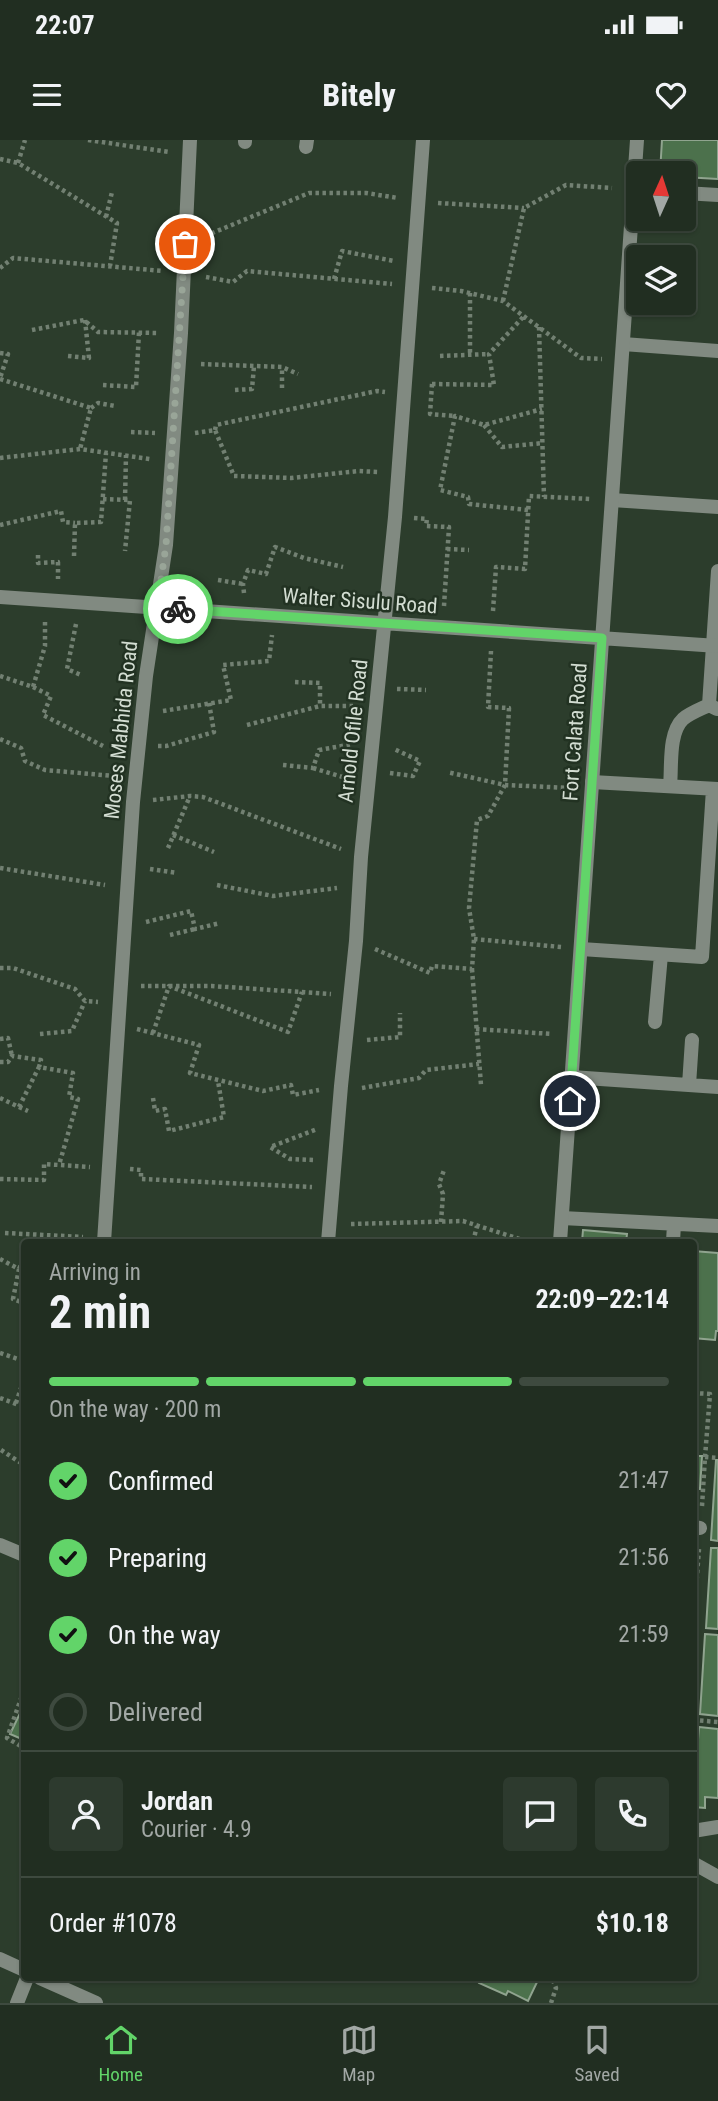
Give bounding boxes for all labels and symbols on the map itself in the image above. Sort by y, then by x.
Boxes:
north arrow [626,161,696,231]
pin [155,214,215,274]
courier [143,574,213,644]
street label: Walter Sisulu Road [282,584,438,618]
street label: Moses Mabhida Road [100,640,142,820]
street label: Arnold Ofile Road [334,658,372,804]
street label: Fort Calata Road [558,662,592,802]
pin [540,1071,600,1131]

